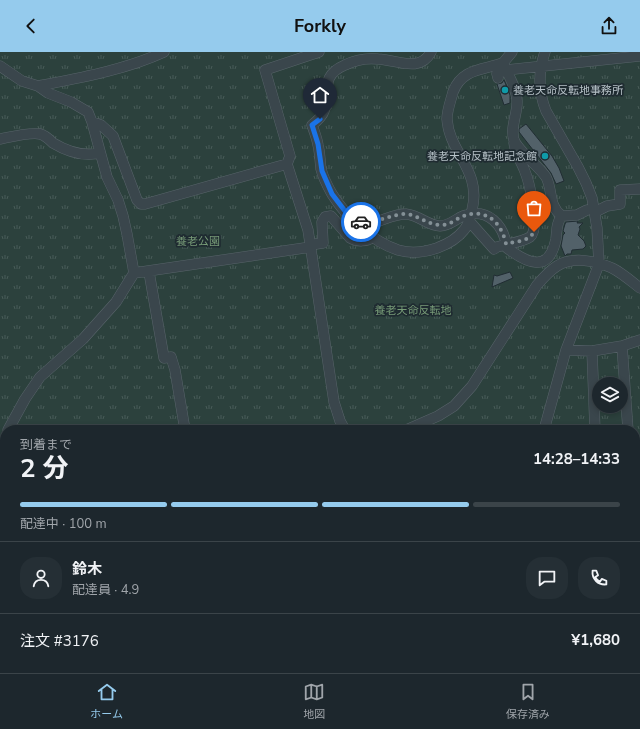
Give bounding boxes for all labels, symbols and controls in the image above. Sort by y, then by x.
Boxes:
text: Forkly [294,14,346,38]
icon: back [20,15,42,37]
icon: share [598,15,620,37]
pin [303,78,337,119]
place label: 養老天命反転地事務所 [513,83,624,98]
icon: home [309,84,331,106]
marker: 養老天命反転地事務所 [500,85,510,95]
place label: 養老天命反転地記念館 [427,149,537,164]
marker: 養老天命反転地記念館 [540,151,550,161]
pin [517,191,551,232]
icon: bag [523,197,545,219]
courier [341,202,381,242]
icon: car [350,211,372,233]
park label: 養老公園 [176,234,220,249]
park label: 養老天命反転地 [375,303,452,318]
map controls [592,377,628,413]
button: layers [592,377,628,413]
text: 到着まで [20,436,72,454]
text: 14:28–14:33 [533,449,620,469]
text: 2 分 [20,451,69,486]
text: 配達中 · 100 m [20,515,107,533]
button: person [20,557,62,599]
button: chat [526,557,568,599]
button: phone [578,557,620,599]
text: 鈴木 [72,559,102,579]
text: 配達員 · 4.9 [72,581,139,599]
text: ¥1,680 [571,630,620,650]
text: 注文 #3176 [20,631,99,651]
tab: ホーム [90,681,123,722]
tab: 地図 [303,681,325,722]
tab: 保存済み [506,681,550,722]

